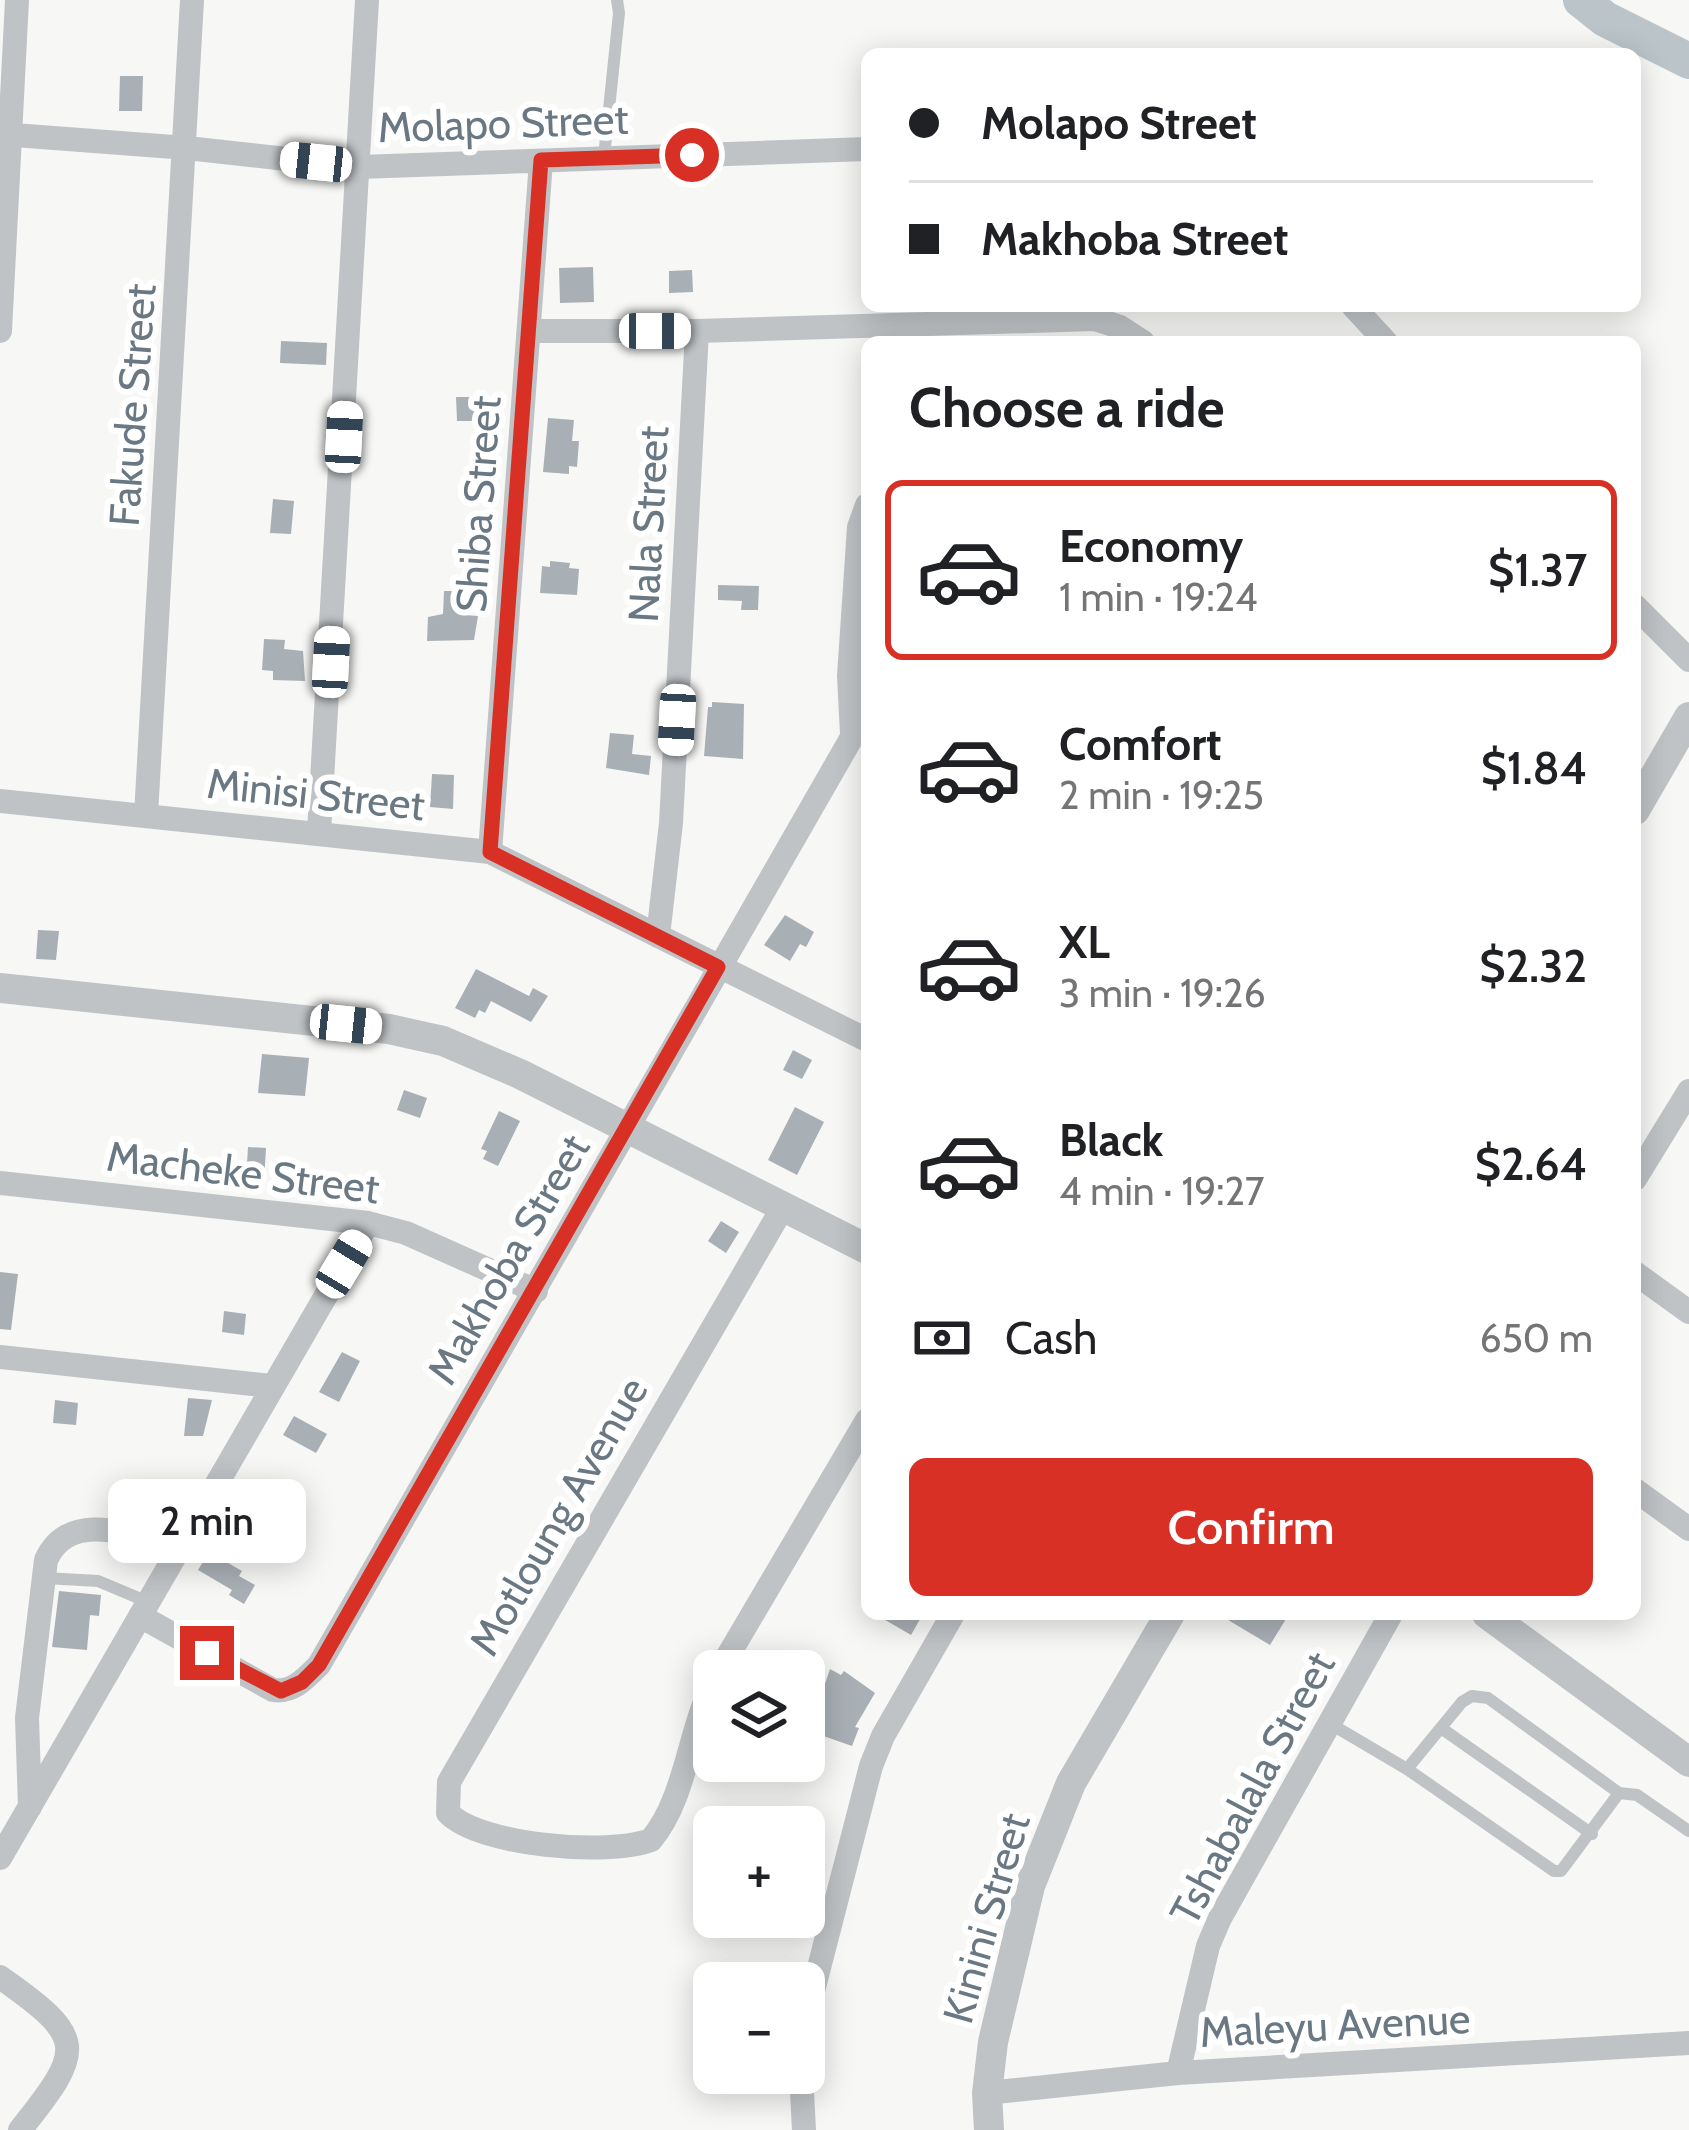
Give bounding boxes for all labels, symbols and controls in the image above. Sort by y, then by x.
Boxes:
street label: Molapo Street [377,93,629,153]
text: Molapo Street [981,96,1257,150]
route start [665,128,719,182]
car [278,140,354,184]
text: Makhoba Street [981,212,1288,266]
street label: Fakude Street [98,282,166,528]
car [619,313,691,349]
text: Choose a ride [909,375,1224,441]
street label: Shiba Street [445,394,511,614]
car [324,400,364,474]
street label: Nala Street [617,424,679,624]
icon: car [915,516,1023,624]
text: Economy [1059,519,1243,573]
text: $1.37 [1488,543,1587,597]
text: 1 min · 19:24 [1059,573,1258,621]
car [311,625,351,699]
car [657,683,697,757]
icon: car [915,714,1023,822]
text: Comfort [1059,717,1222,771]
text: $1.84 [1481,741,1587,795]
street label: Minisi Street [205,757,427,831]
text: 2 min · 19:25 [1059,771,1264,819]
icon: car [915,912,1023,1020]
text: XL [1059,915,1110,969]
text: $2.32 [1479,939,1587,993]
text: 3 min · 19:26 [1059,969,1266,1017]
car [308,1002,384,1046]
icon: car [915,1110,1023,1218]
text: Black [1059,1113,1163,1167]
street label: Makhoba Street [416,1125,600,1393]
street label: Macheke Street [104,1129,382,1215]
text: $2.64 [1475,1137,1587,1191]
text: 4 min · 19:27 [1059,1167,1264,1215]
car [310,1224,378,1304]
icon: cash [909,1305,975,1371]
text: Cash [1005,1311,1097,1365]
text: 650 m [1480,1314,1593,1362]
street label: Motloung Avenue [457,1368,659,1664]
button: Confirm [909,1458,1593,1596]
callout: 2 min [108,1479,306,1563]
text: 2 min [160,1497,254,1545]
route end [180,1626,234,1680]
street label: Tshabalala Street [1158,1643,1346,1933]
map controls [693,1650,825,2094]
button: layers [693,1650,825,1782]
button: + [693,1806,825,1938]
street label: Kinini Street [931,1807,1041,2029]
button: − [693,1962,825,2094]
street label: Maleyu Avenue [1198,1992,1472,2058]

